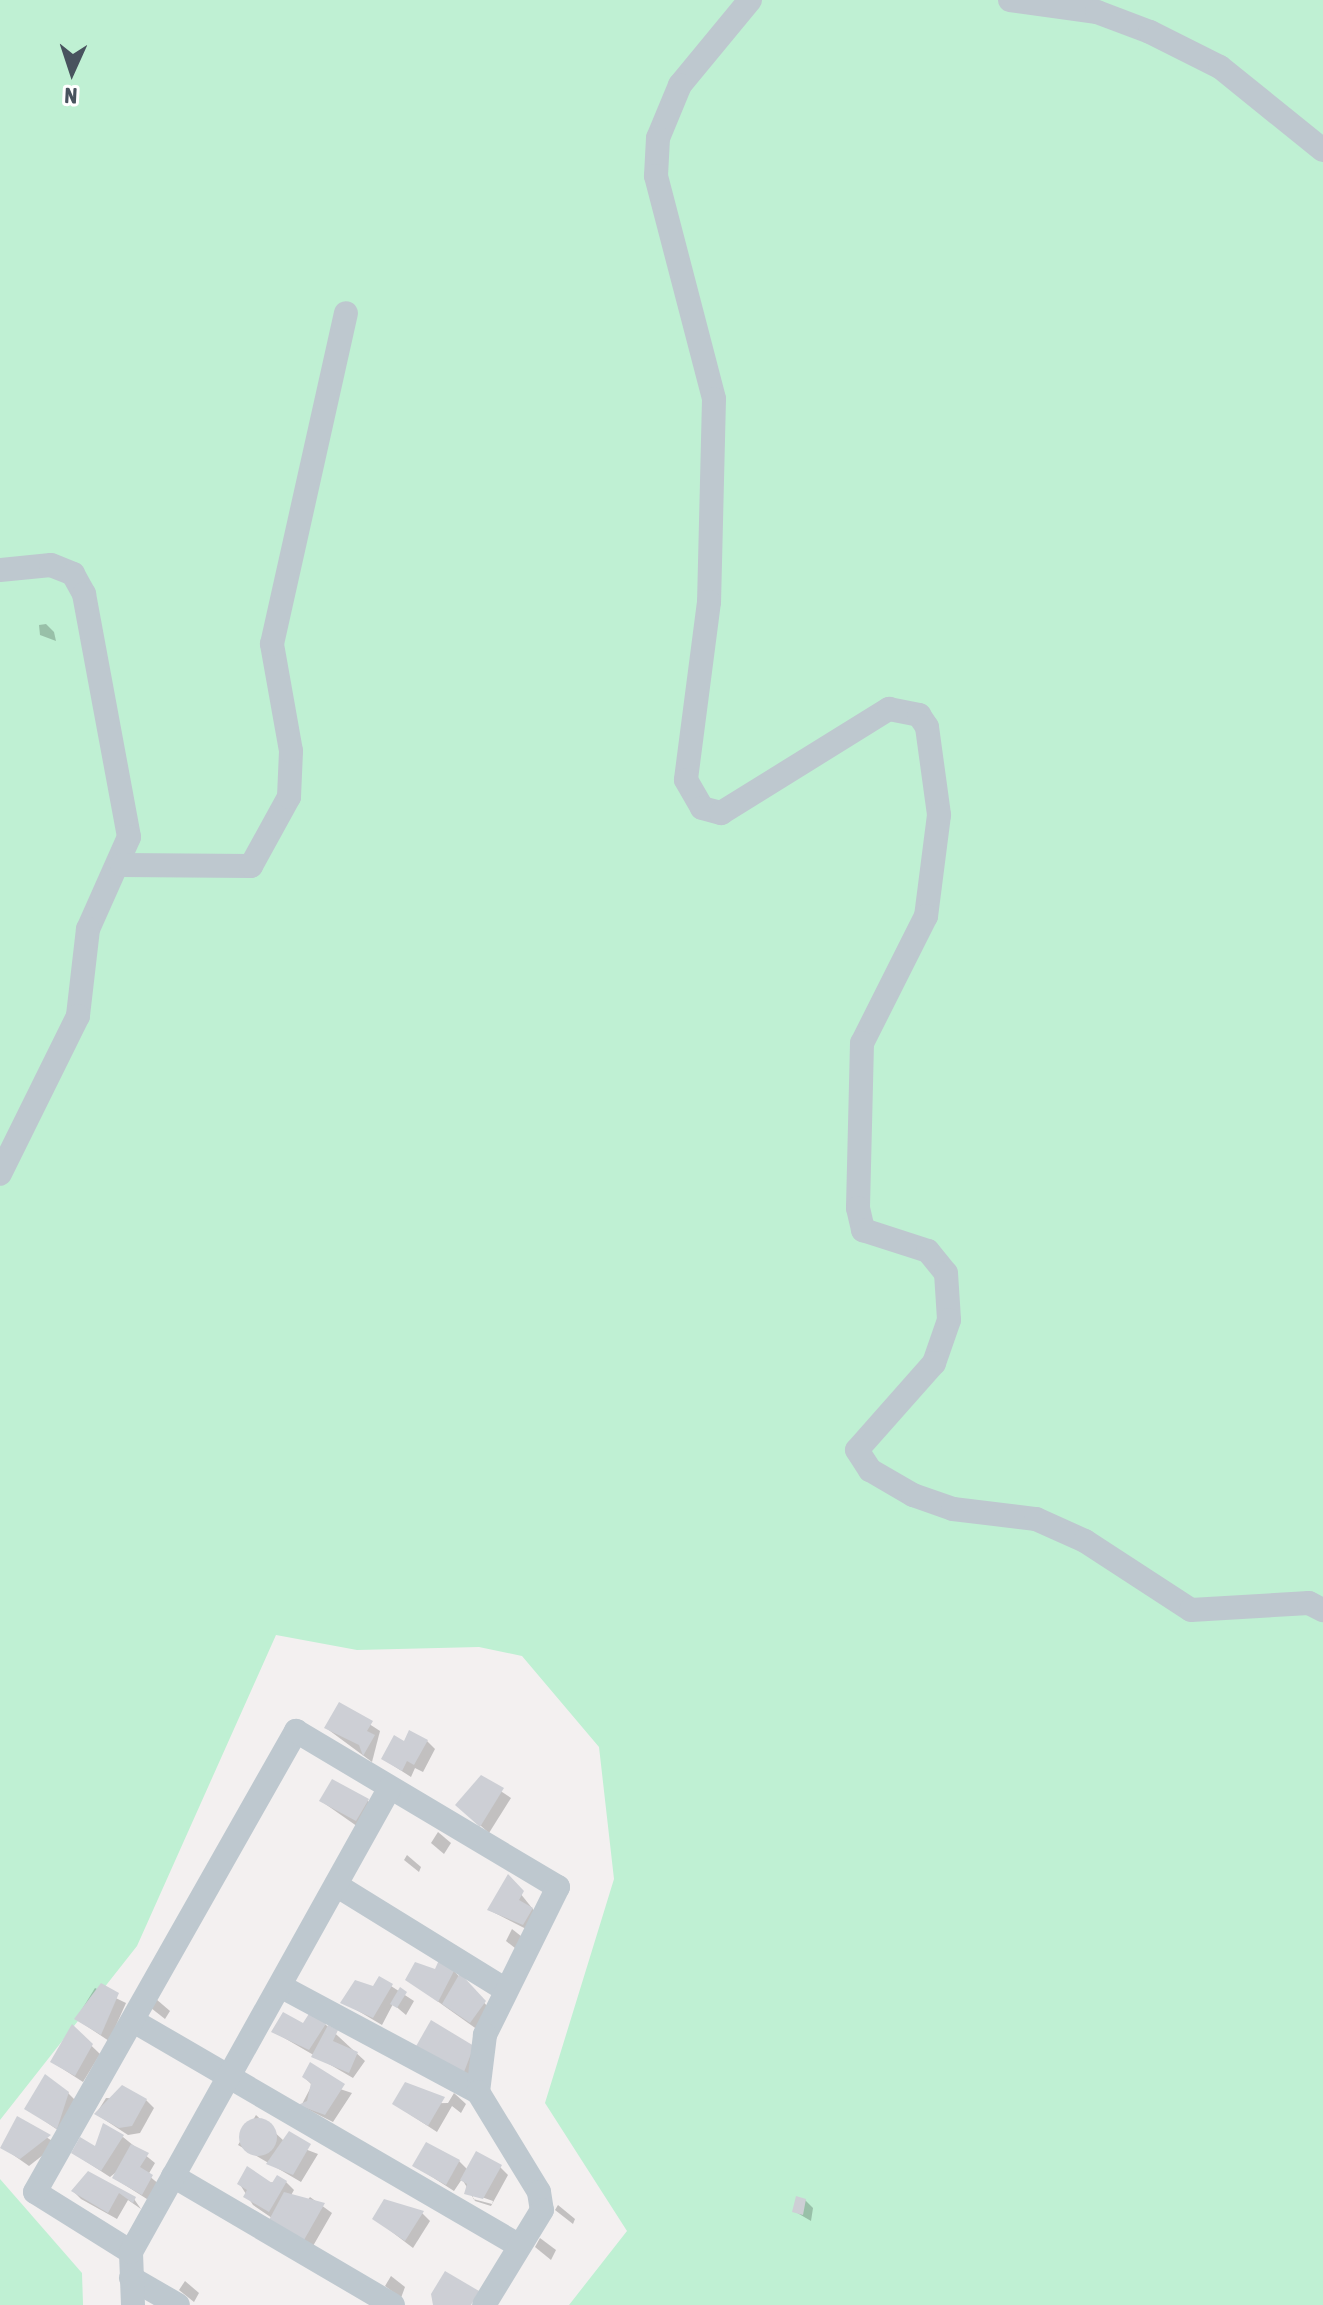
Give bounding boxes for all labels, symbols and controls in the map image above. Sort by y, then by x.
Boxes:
north arrow [32,32,112,112]
text: N [64,83,78,109]

